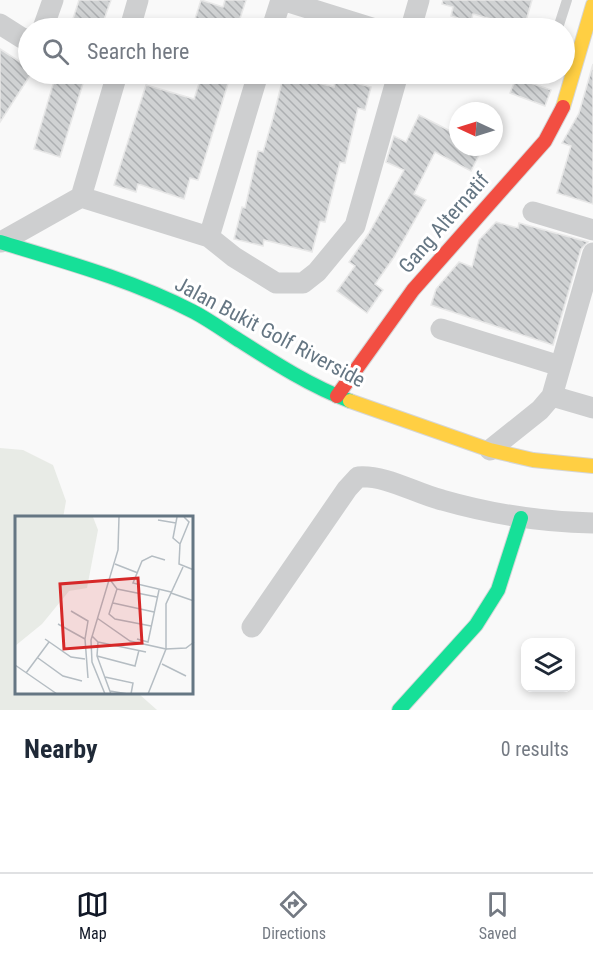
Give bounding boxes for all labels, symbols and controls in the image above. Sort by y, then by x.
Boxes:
search box [18,18,575,84]
icon: search [39,35,72,68]
text: Search here [87,39,189,64]
north arrow [449,102,503,156]
street label: Gang Alternatif [394,168,494,278]
street label: Jalan Bukit Golf Riverside [171,272,369,392]
inset map [15,516,194,695]
map controls [521,638,575,692]
button: layers [521,638,575,692]
text: Nearby [24,734,98,764]
text: 0 results [501,737,569,761]
tab: Map [76,888,109,943]
tab: Directions [262,888,326,943]
tab: Saved [479,888,517,943]

